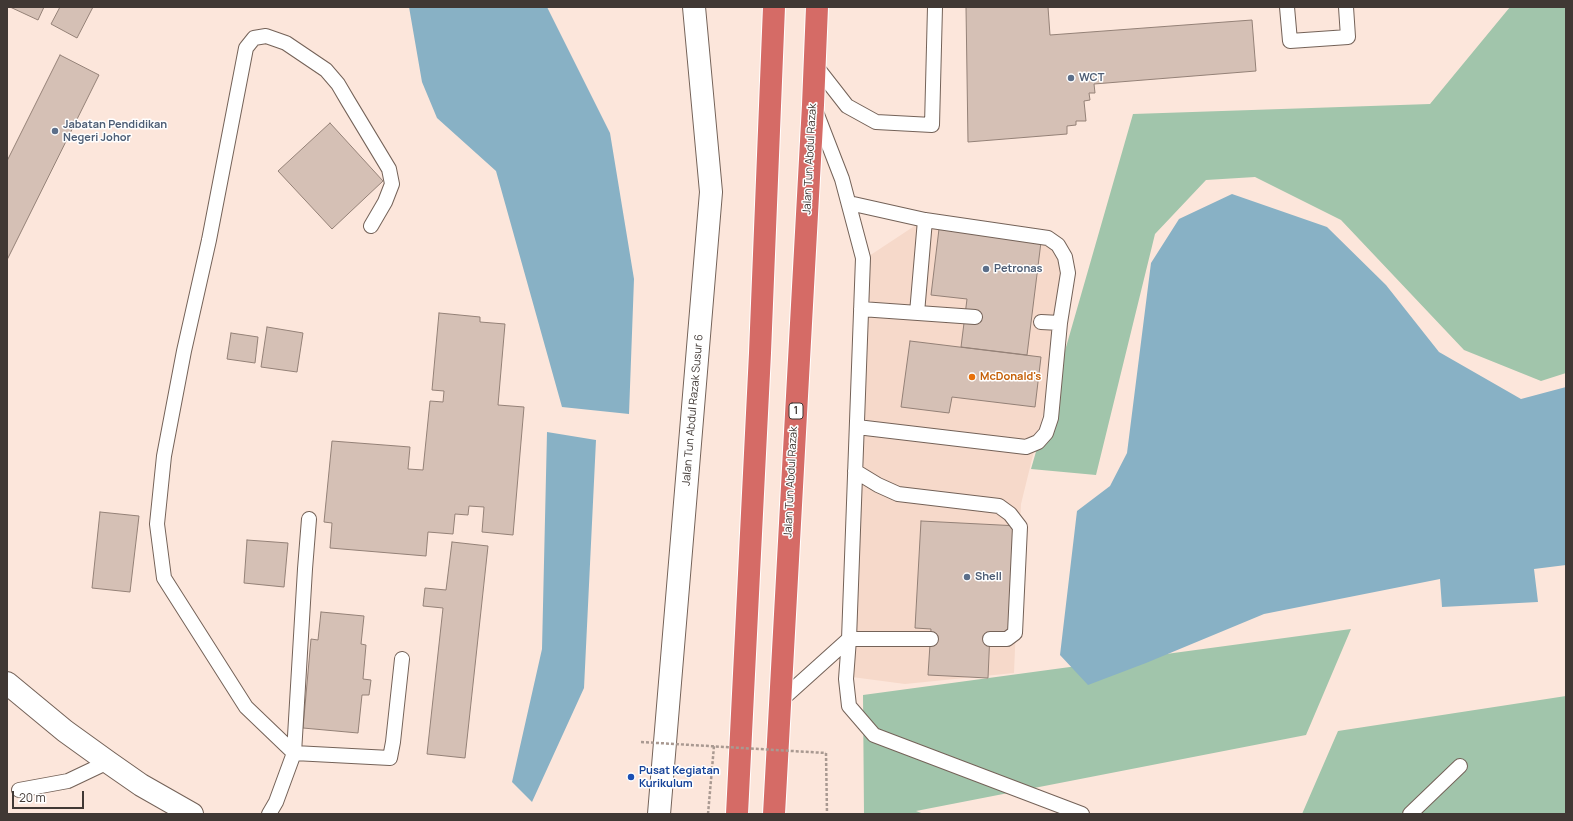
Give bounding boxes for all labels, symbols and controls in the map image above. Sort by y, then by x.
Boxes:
place label: WCT [1079,71,1104,85]
marker: WCT [1066,73,1076,83]
street label: Jalan Tun Abdul Razak [800,103,820,215]
place label: Jabatan Pendidikan Negeri Johor [63,118,167,144]
marker: Jabatan Pendidikan Negeri Johor [50,126,60,136]
place label: Petronas [994,262,1043,276]
marker: Petronas [981,264,991,274]
street label: Jalan Tun Abdul Razak Susur 6 [680,334,706,486]
place label: McDonald's [980,370,1041,384]
marker: McDonald's [967,372,977,382]
road number: 1 [789,403,803,419]
street label: Jalan Tun Abdul Razak [781,426,801,538]
place label: Shell [975,570,1002,584]
marker: Shell [962,572,972,582]
place label: Pusat Kegiatan Kurikulum [639,764,720,790]
marker: Pusat Kegiatan Kurikulum [626,772,636,782]
scale bar [14,783,86,809]
text: 20 m [19,789,46,806]

